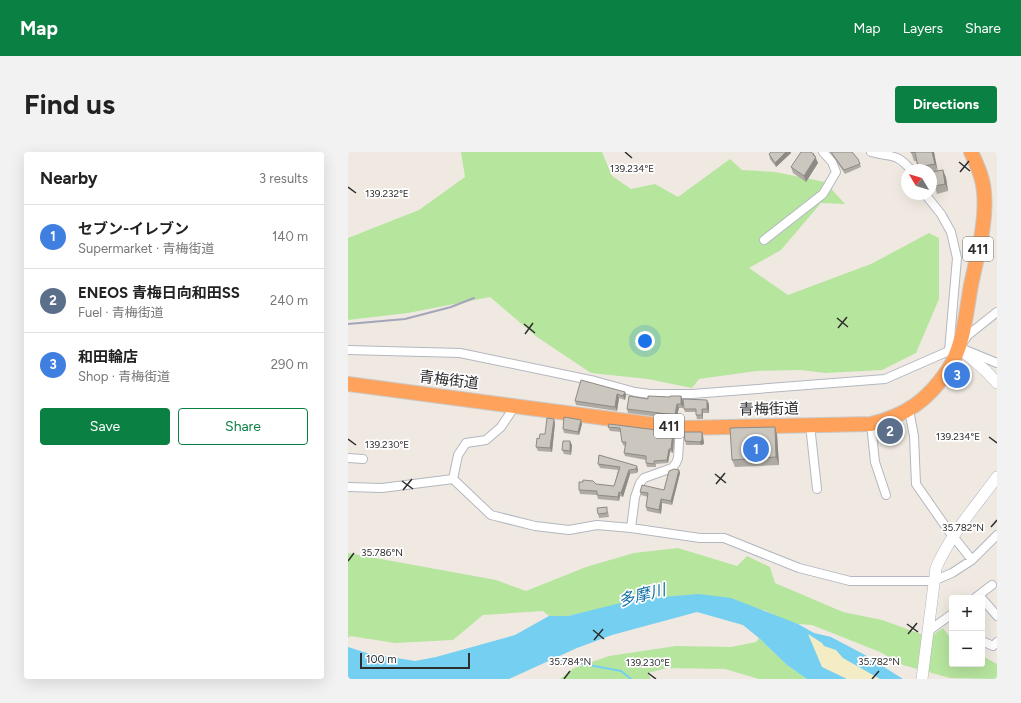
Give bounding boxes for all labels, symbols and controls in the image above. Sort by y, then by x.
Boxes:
text: Map [20,17,58,40]
text: Map [853,20,881,37]
text: Layers [903,20,943,37]
text: Share [965,20,1001,37]
button: Directions [895,86,997,123]
text: Find us [24,87,115,121]
text: 139.234°E [610,162,654,175]
north arrow [901,164,937,200]
text: Nearby [40,168,98,188]
text: 3 results [259,171,308,186]
text: 139.232°E [365,187,409,200]
text: セブン-イレブン [78,220,189,238]
text: 1 [50,229,56,244]
text: 140 m [272,229,308,244]
road number: 411 [963,237,993,261]
text: Supermarket · 青梅街道 [78,241,214,256]
text: ENEOS 青梅日向和田SS [78,284,240,302]
text: 2 [49,293,57,308]
text: 240 m [270,293,308,308]
text: Fuel · 青梅街道 [78,305,164,320]
your location [635,331,655,351]
text: 和田輪店 [78,348,138,366]
text: 3 [49,357,57,372]
text: 290 m [271,357,308,372]
pin: 3 [944,360,970,390]
street label: 青梅街道 [418,367,480,393]
text: Shop · 青梅街道 [78,369,170,384]
street label: 青梅街道 [739,399,799,419]
button: Save [40,408,170,445]
button: Share [178,408,308,445]
road number: 411 [654,414,684,438]
pin: 2 [877,416,903,446]
text: 139.234°E [936,430,980,443]
pin: 1 [743,434,769,464]
text: 139.230°E [365,438,409,451]
text: 35.782°N [942,521,984,534]
text: 35.786°N [361,546,403,559]
water label: 多摩川 [616,579,670,610]
map controls [949,595,985,667]
button: + [949,595,985,631]
button: − [949,631,985,667]
scale bar [360,651,470,670]
text: 100 m [366,653,397,666]
text: 35.784°N [549,655,591,668]
text: 35.782°N [858,655,900,668]
text: 139.230°E [626,656,670,669]

